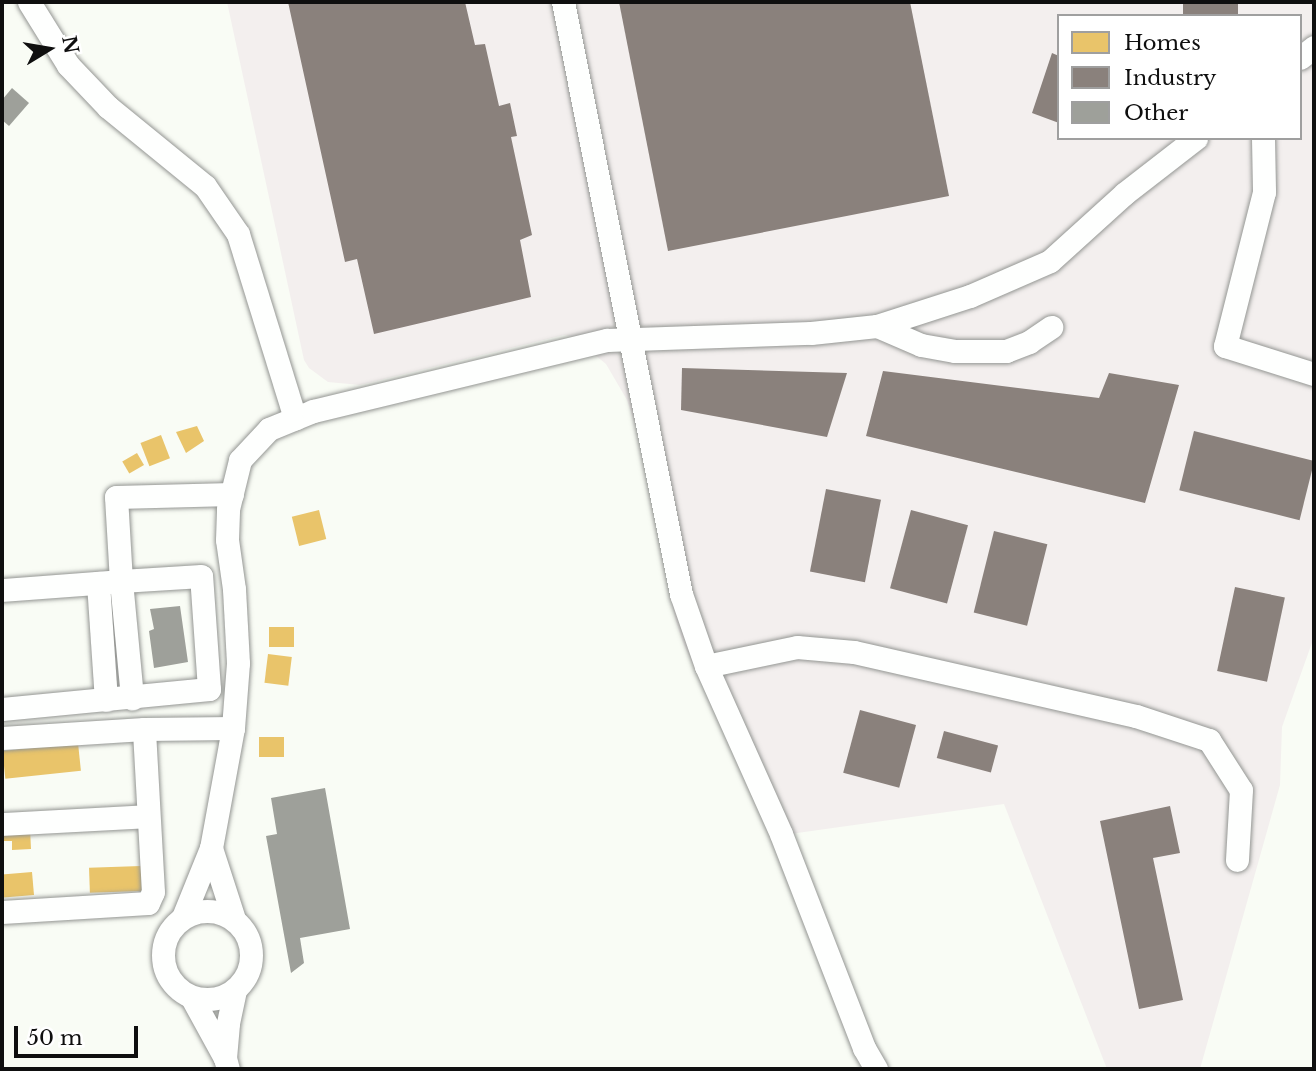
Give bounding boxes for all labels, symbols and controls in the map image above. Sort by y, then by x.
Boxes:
north arrow [14,14,84,84]
legend [1057,14,1302,140]
text: Homes [1124,30,1201,56]
text: N [57,34,83,56]
text: Industry [1124,65,1216,91]
text: Other [1124,100,1188,126]
scale bar [18,1012,142,1056]
text: 50 m [27,1025,82,1051]

